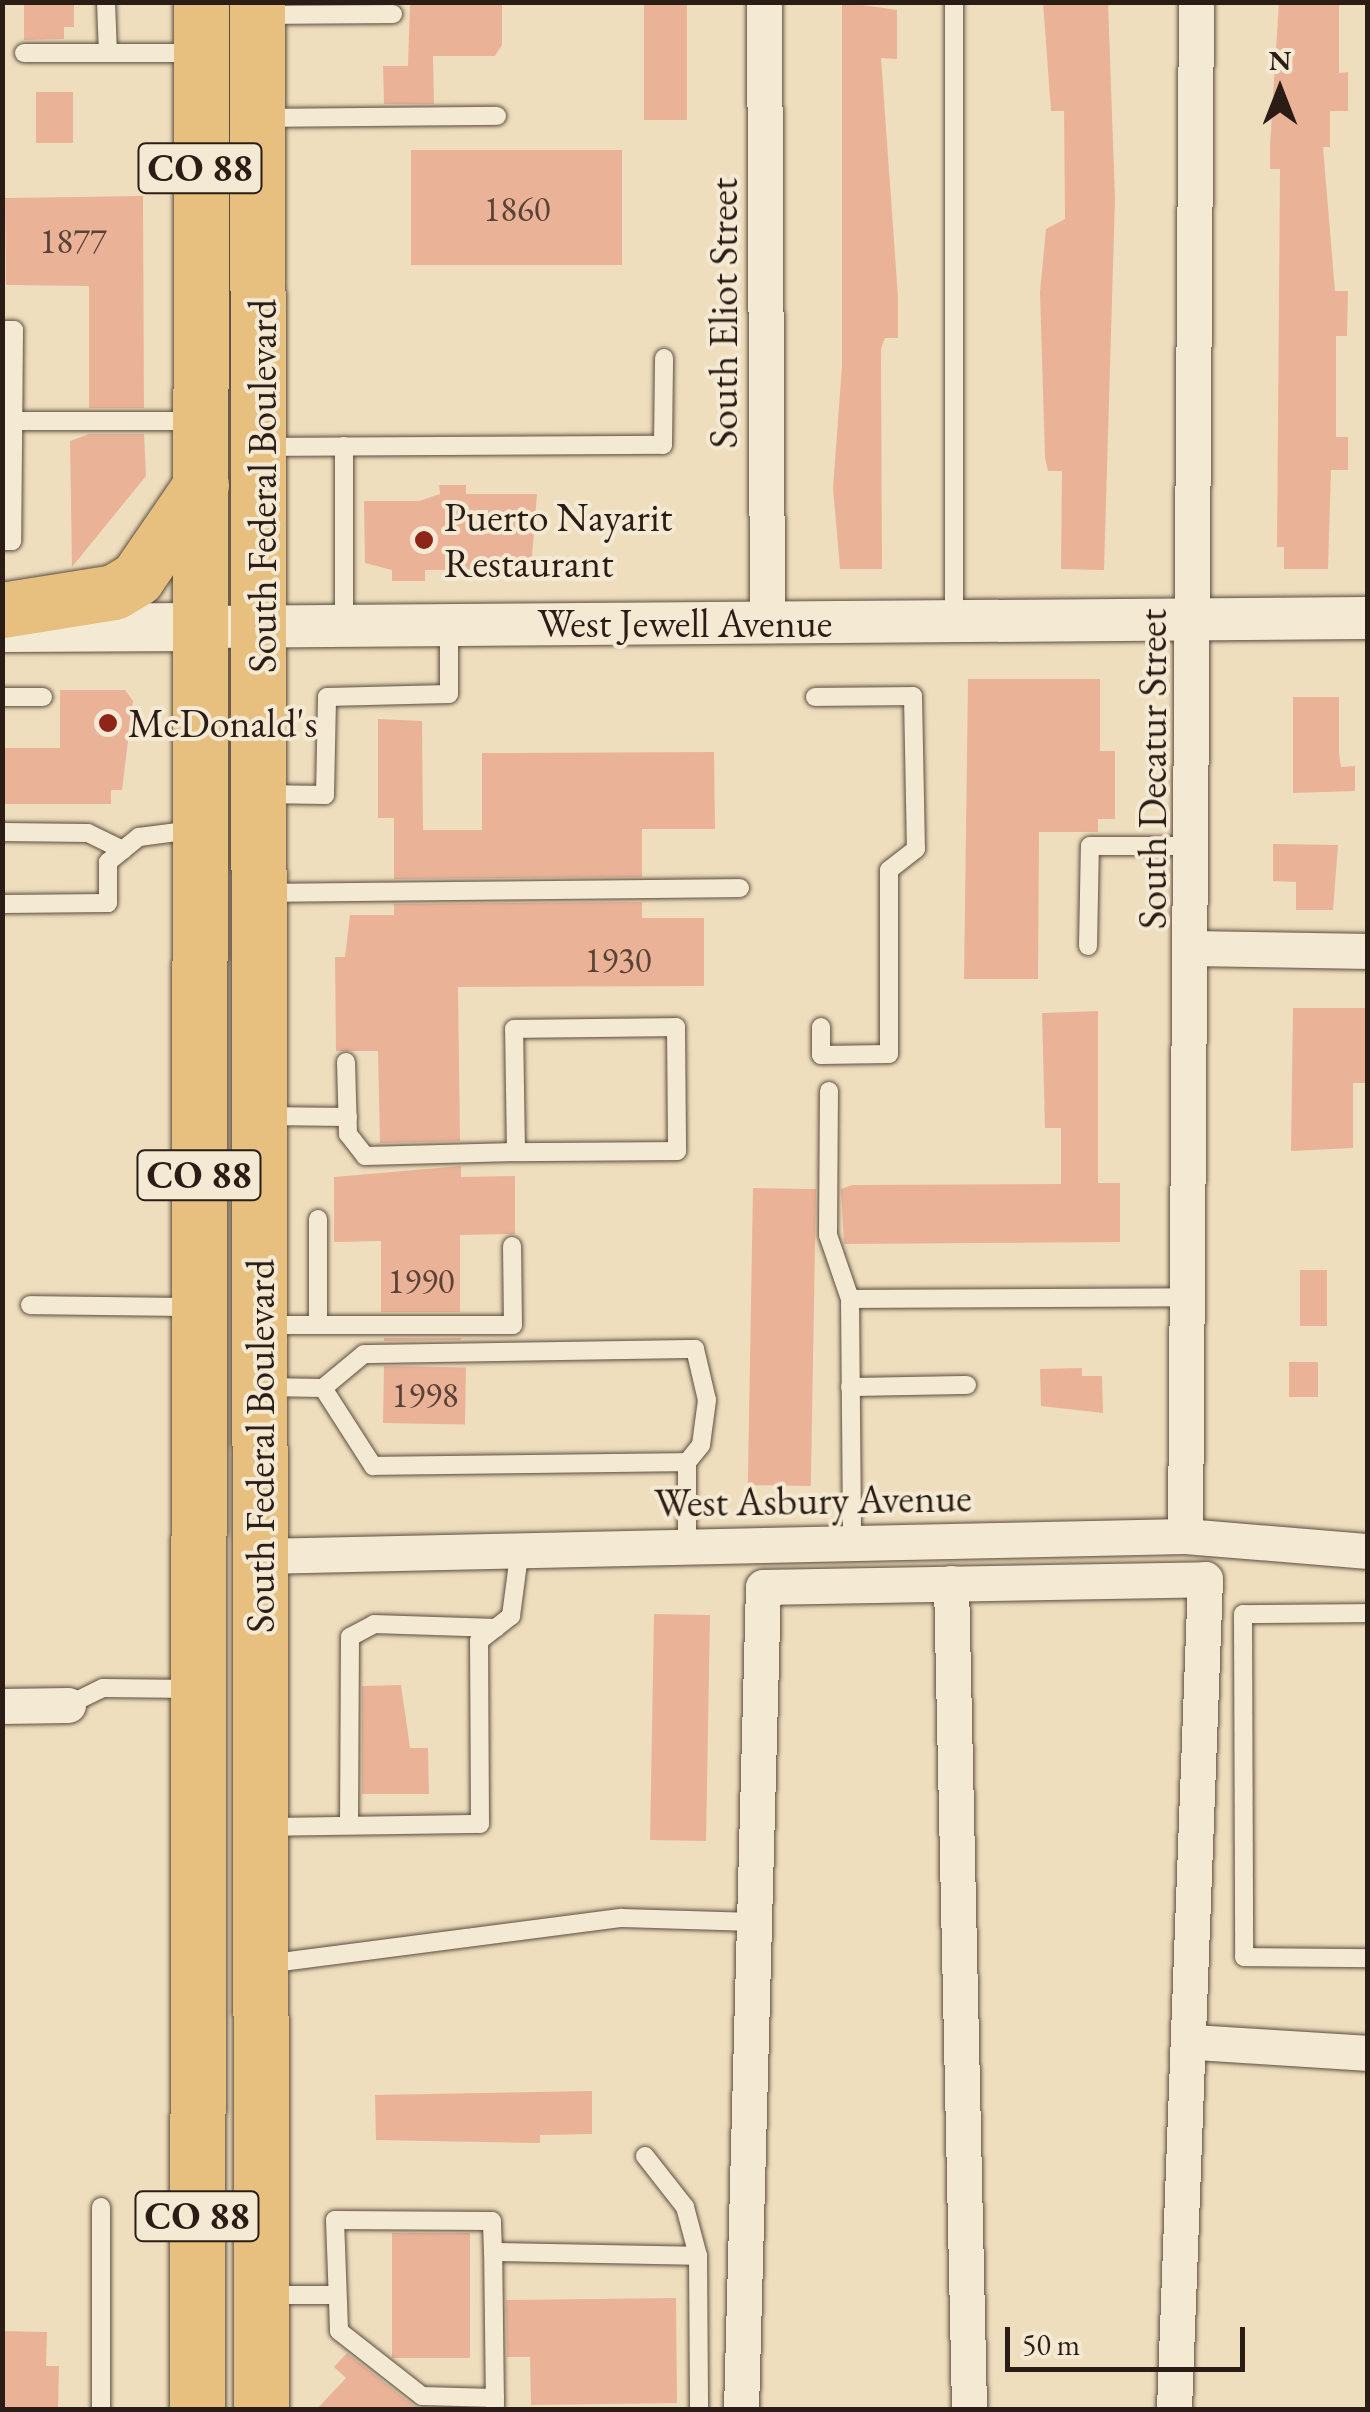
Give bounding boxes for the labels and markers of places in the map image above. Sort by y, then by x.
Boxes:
place label: Puerto Nayarit Restaurant [444,493,672,587]
marker: Puerto Nayarit Restaurant [413,529,435,551]
place label: McDonald's [128,699,317,747]
marker: McDonald's [97,712,119,734]

